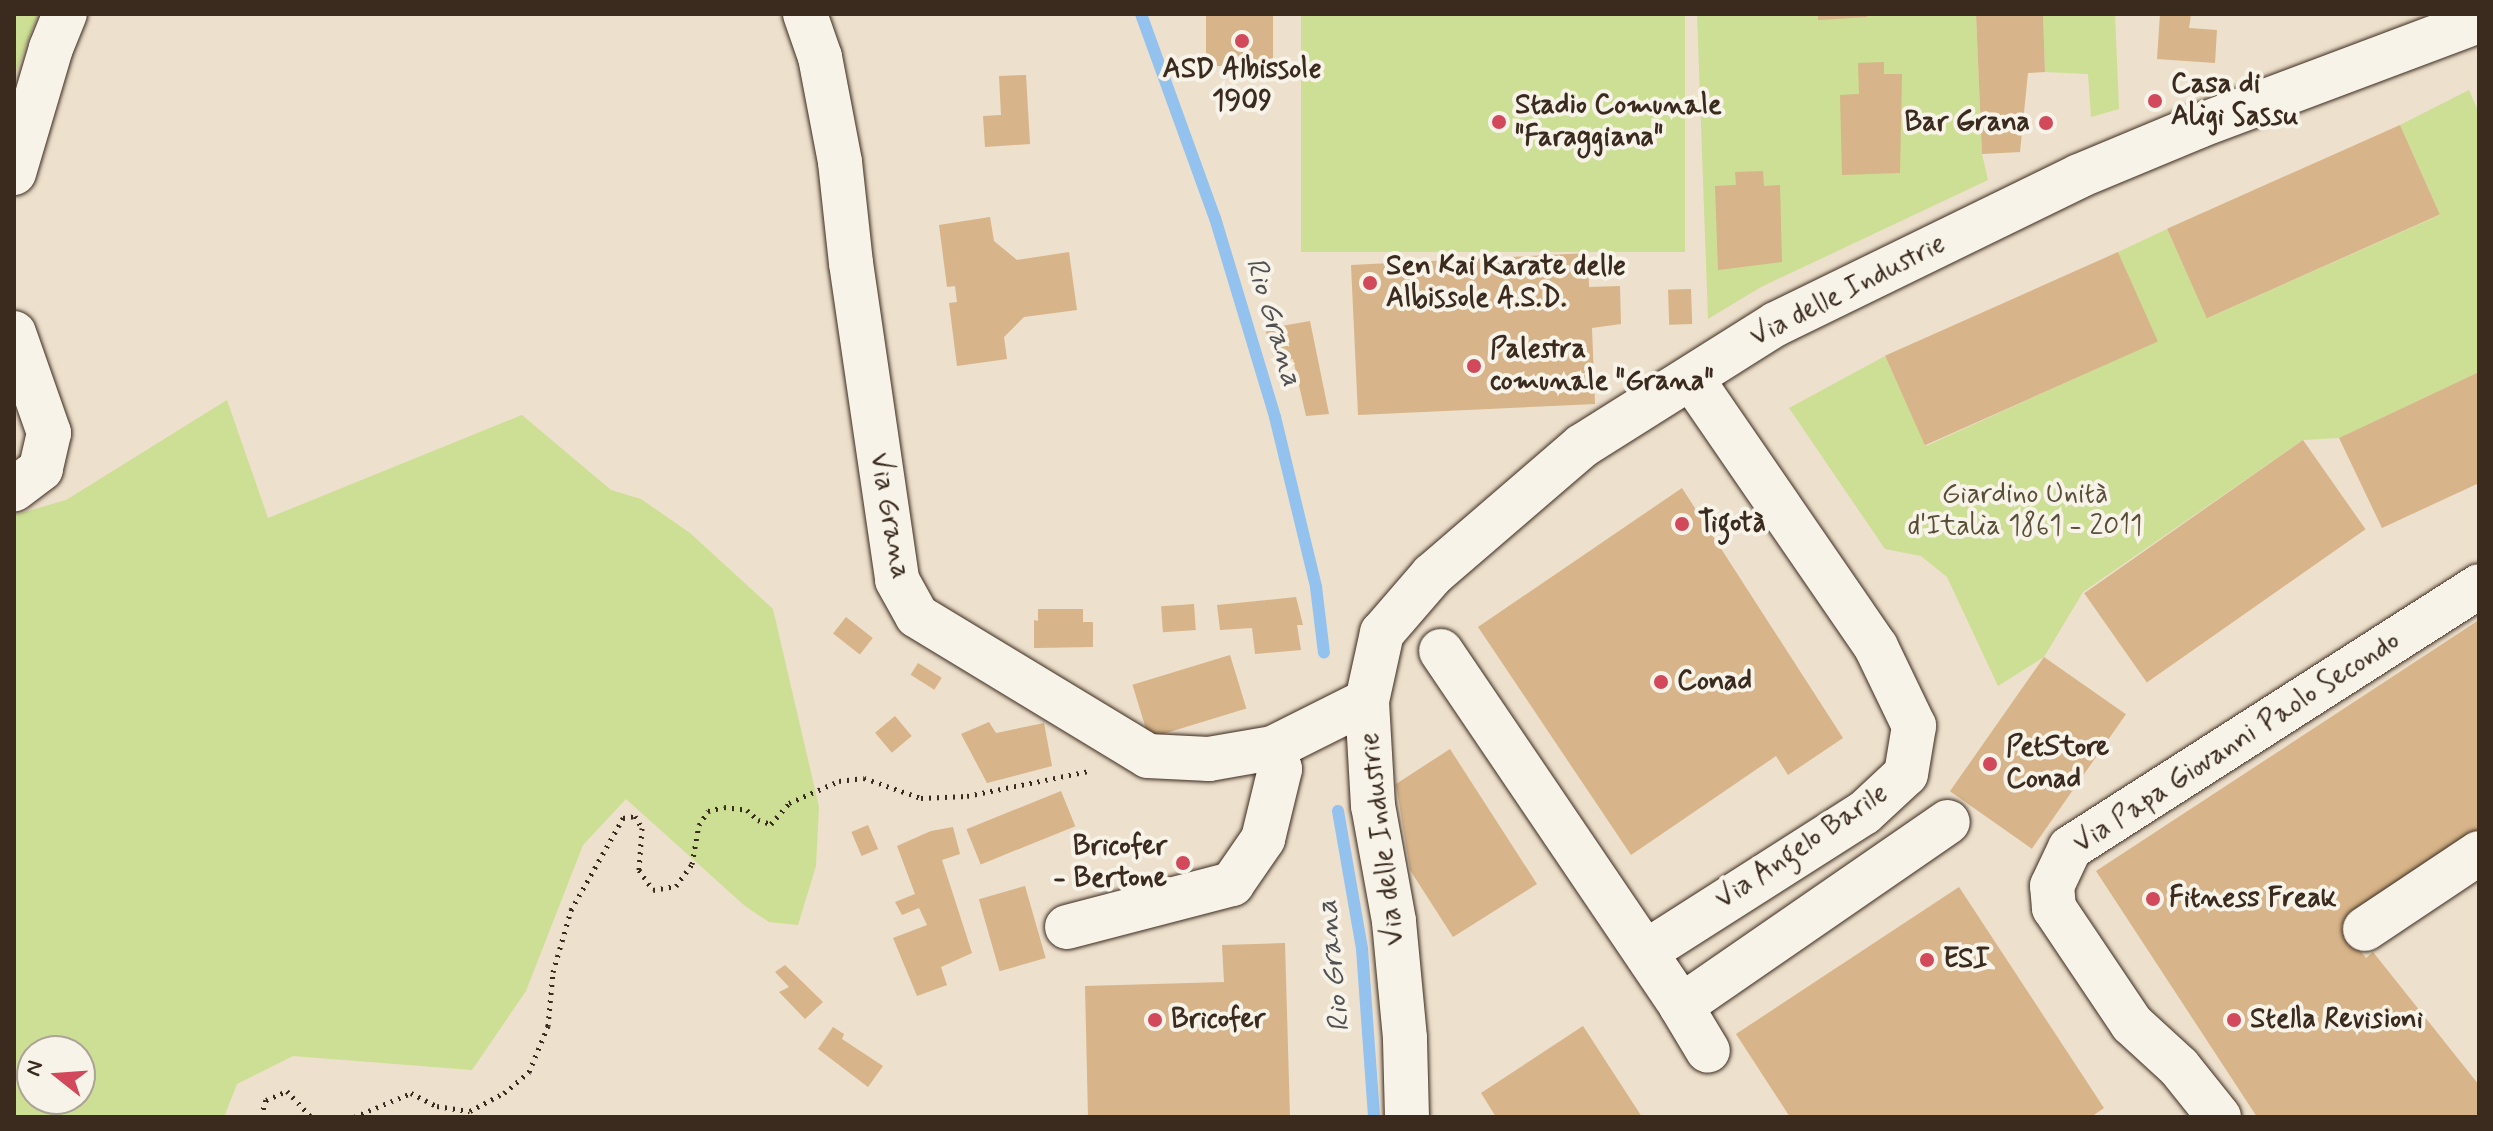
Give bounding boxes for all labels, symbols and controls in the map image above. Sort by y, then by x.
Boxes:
marker: ASD Albissole 1909 [1233,32,1251,50]
place label: ASD Albissole 1909 [1161,53,1323,119]
place label: Casa di Aligi Sassu [2171,68,2295,134]
place label: Stadio Comunale "Faraggiana" [1515,89,1722,155]
marker: Casa di Aligi Sassu [2146,92,2164,110]
place label: Bar Grana [1899,106,2030,140]
marker: Stadio Comunale "Faraggiana" [1490,113,1508,131]
marker: Bar Grana [2037,114,2055,132]
street label: Via delle Industrie [1748,229,1948,353]
place label: Sen Kai Karate delle Albissole A.S.D. [1386,250,1630,316]
water label: Rio Grana [1237,255,1309,389]
marker: Sen Kai Karate delle Albissole A.S.D. [1361,274,1379,292]
place label: Palestra comunale "Grana" [1490,333,1714,399]
marker: Palestra comunale "Grana" [1465,357,1483,375]
street label: Via Grana [862,452,916,580]
park label: Giardino Unità d'Italia 1861 - 2011 [1907,478,2143,544]
place label: Tigotà [1698,507,1766,541]
marker: Tigotà [1673,515,1691,533]
street label: Via Papa Giovanni Paolo Secondo [2069,626,2405,860]
place label: Conad [1677,665,1752,699]
marker: Conad [1652,673,1670,691]
place label: PetStore Conad [2006,731,2109,797]
street label: Via delle Industrie [1354,734,1412,944]
marker: PetStore Conad [1981,755,1999,773]
street label: Via Angelo Barile [1711,778,1893,916]
place label: Bricofer - Bertone [1053,830,1167,896]
marker: Bricofer - Bertone [1174,854,1192,872]
place label: Fitness Freak [2169,882,2333,916]
marker: Fitness Freak [2144,890,2162,908]
water label: Rio Grana [1309,900,1359,1032]
place label: ESI [1943,943,1990,977]
marker: ESI [1918,951,1936,969]
place label: Bricofer [1171,1003,1265,1037]
place label: Stella Revisioni [2250,1003,2424,1037]
marker: Bricofer [1146,1011,1164,1029]
marker: Stella Revisioni [2225,1011,2243,1029]
north arrow [16,1035,96,1115]
text: N [19,1057,50,1080]

